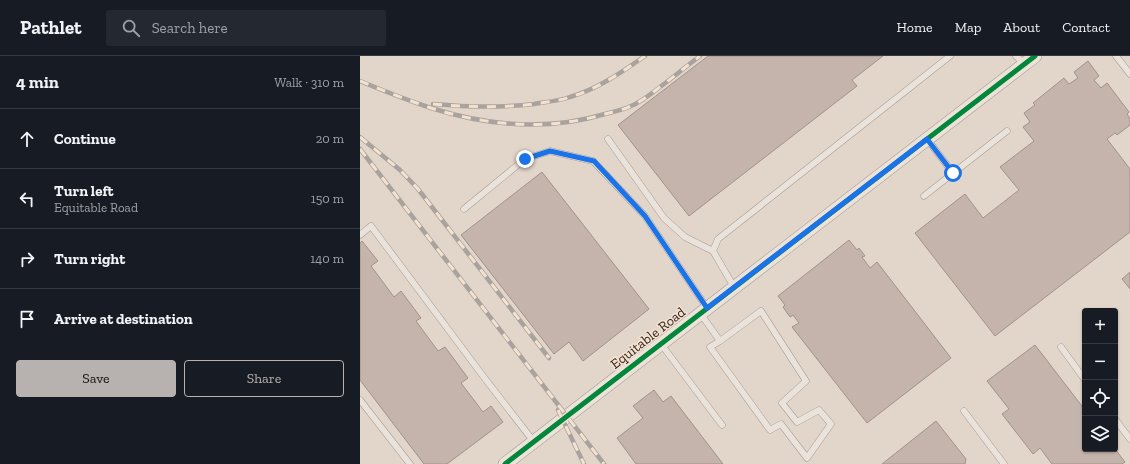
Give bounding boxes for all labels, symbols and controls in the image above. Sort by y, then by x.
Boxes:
search box [106,10,386,46]
text: Pathlet [20,16,82,39]
icon: search [120,17,142,39]
text: Search here [152,19,228,37]
text: Home [897,19,933,36]
text: Map [955,19,981,36]
text: About [1003,19,1040,36]
text: Contact [1062,19,1110,36]
text: 4 min [16,72,59,92]
text: Walk · 310 m [274,75,344,90]
icon: ahead [16,128,38,150]
text: Continue [54,130,116,148]
text: 20 m [316,131,344,146]
route end [516,150,534,168]
route start [944,164,962,182]
text: Turn left [54,182,114,200]
icon: left [16,188,38,210]
text: 150 m [311,191,344,206]
text: Equitable Road [54,200,138,215]
icon: right [16,248,38,270]
text: Turn right [54,250,125,268]
text: 140 m [310,251,344,266]
street label: Equitable Road [607,303,689,373]
icon: arrive [16,308,38,330]
map controls [1082,308,1118,452]
button: + [1082,308,1118,344]
text: Arrive at destination [54,310,193,328]
button: − [1082,344,1118,380]
button: Save [16,360,176,397]
button: Share [184,360,344,397]
button: locate [1082,380,1118,416]
button: layers [1082,416,1118,452]

